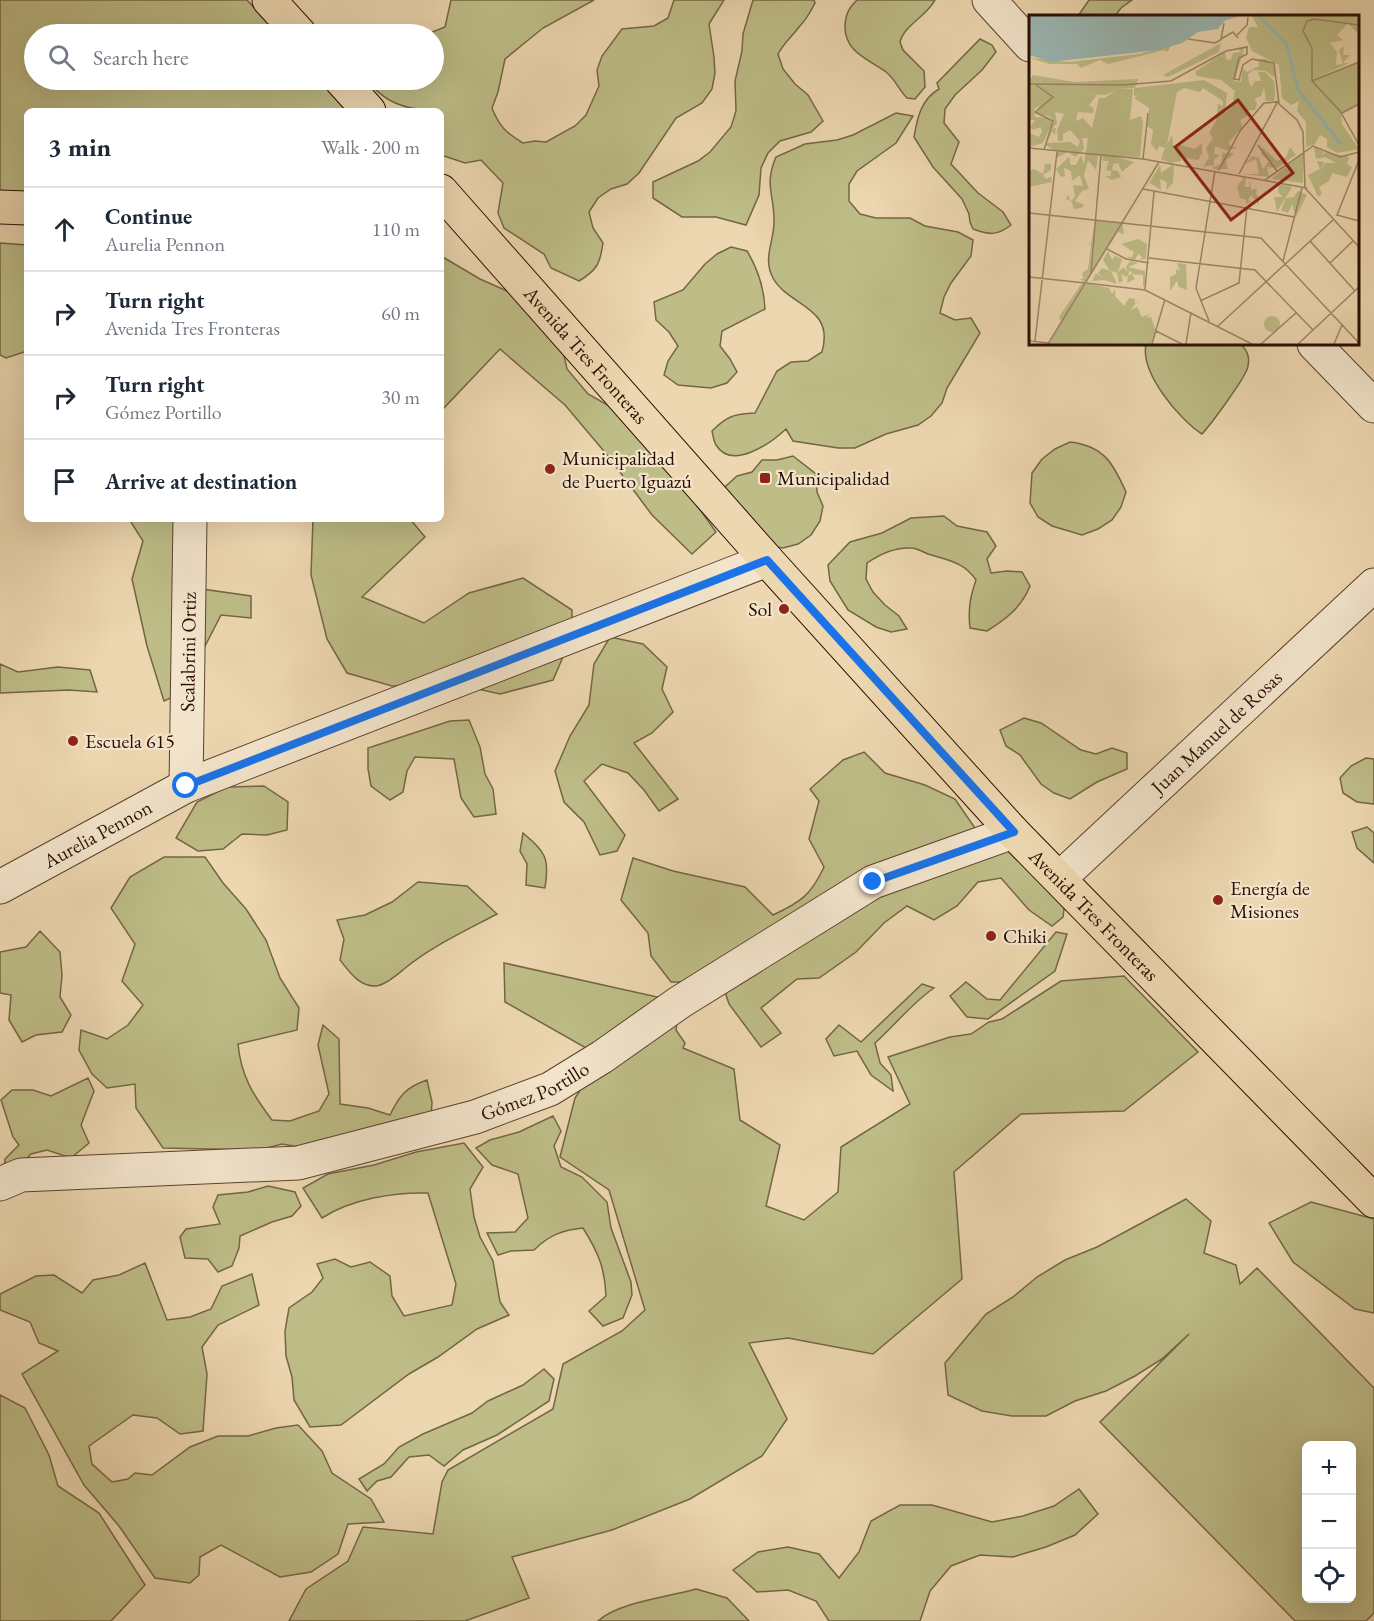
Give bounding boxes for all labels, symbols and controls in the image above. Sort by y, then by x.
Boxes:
inset map [1029,15,1359,345]
search box [24,24,444,90]
icon: search [45,41,78,74]
text: Search here [93,43,188,72]
text: 3 min [48,130,111,164]
text: Walk · 200 m [321,134,420,160]
text: Continue [105,202,192,231]
icon: ahead [48,213,81,246]
text: 110 m [372,216,420,242]
text: Aurelia Pennon [105,231,225,257]
street label: Avenida Tres Fronteras [518,280,654,429]
text: Turn right [105,286,204,315]
icon: right [48,297,81,330]
text: 60 m [381,300,420,326]
text: Avenida Tres Fronteras [105,315,280,341]
text: Turn right [105,370,204,399]
icon: right [48,381,81,414]
text: 30 m [381,384,420,410]
text: Gómez Portillo [105,399,222,425]
place label: Municipalidad de Puerto Iguazú [562,445,692,494]
marker: Municipalidad de Puerto Iguazú [543,462,557,476]
icon: arrive [48,465,81,498]
place label: Municipalidad [777,465,891,491]
text: Arrive at destination [105,467,297,496]
marker: Municipalidad [758,471,772,485]
street label: Scalabrini Ortiz [174,591,202,712]
place label: Sol [748,596,772,622]
marker: Sol [777,602,791,616]
street label: Juan Manuel de Rosas [1144,664,1288,801]
place label: Escuela 615 [85,728,175,754]
marker: Escuela 615 [66,734,80,748]
route start [172,772,198,798]
street label: Aurelia Pennon [38,794,157,875]
street label: Avenida Tres Fronteras [1023,842,1165,987]
route end [859,868,885,894]
place label: Energía de Misiones [1230,875,1310,924]
marker: Energía de Misiones [1211,893,1225,907]
place label: Chiki [1003,923,1047,949]
marker: Chiki [984,929,998,943]
street label: Gómez Portillo [477,1055,594,1127]
map controls [1302,1441,1356,1603]
button: + [1302,1441,1356,1495]
button: − [1302,1495,1356,1549]
button: locate [1302,1549,1356,1603]

